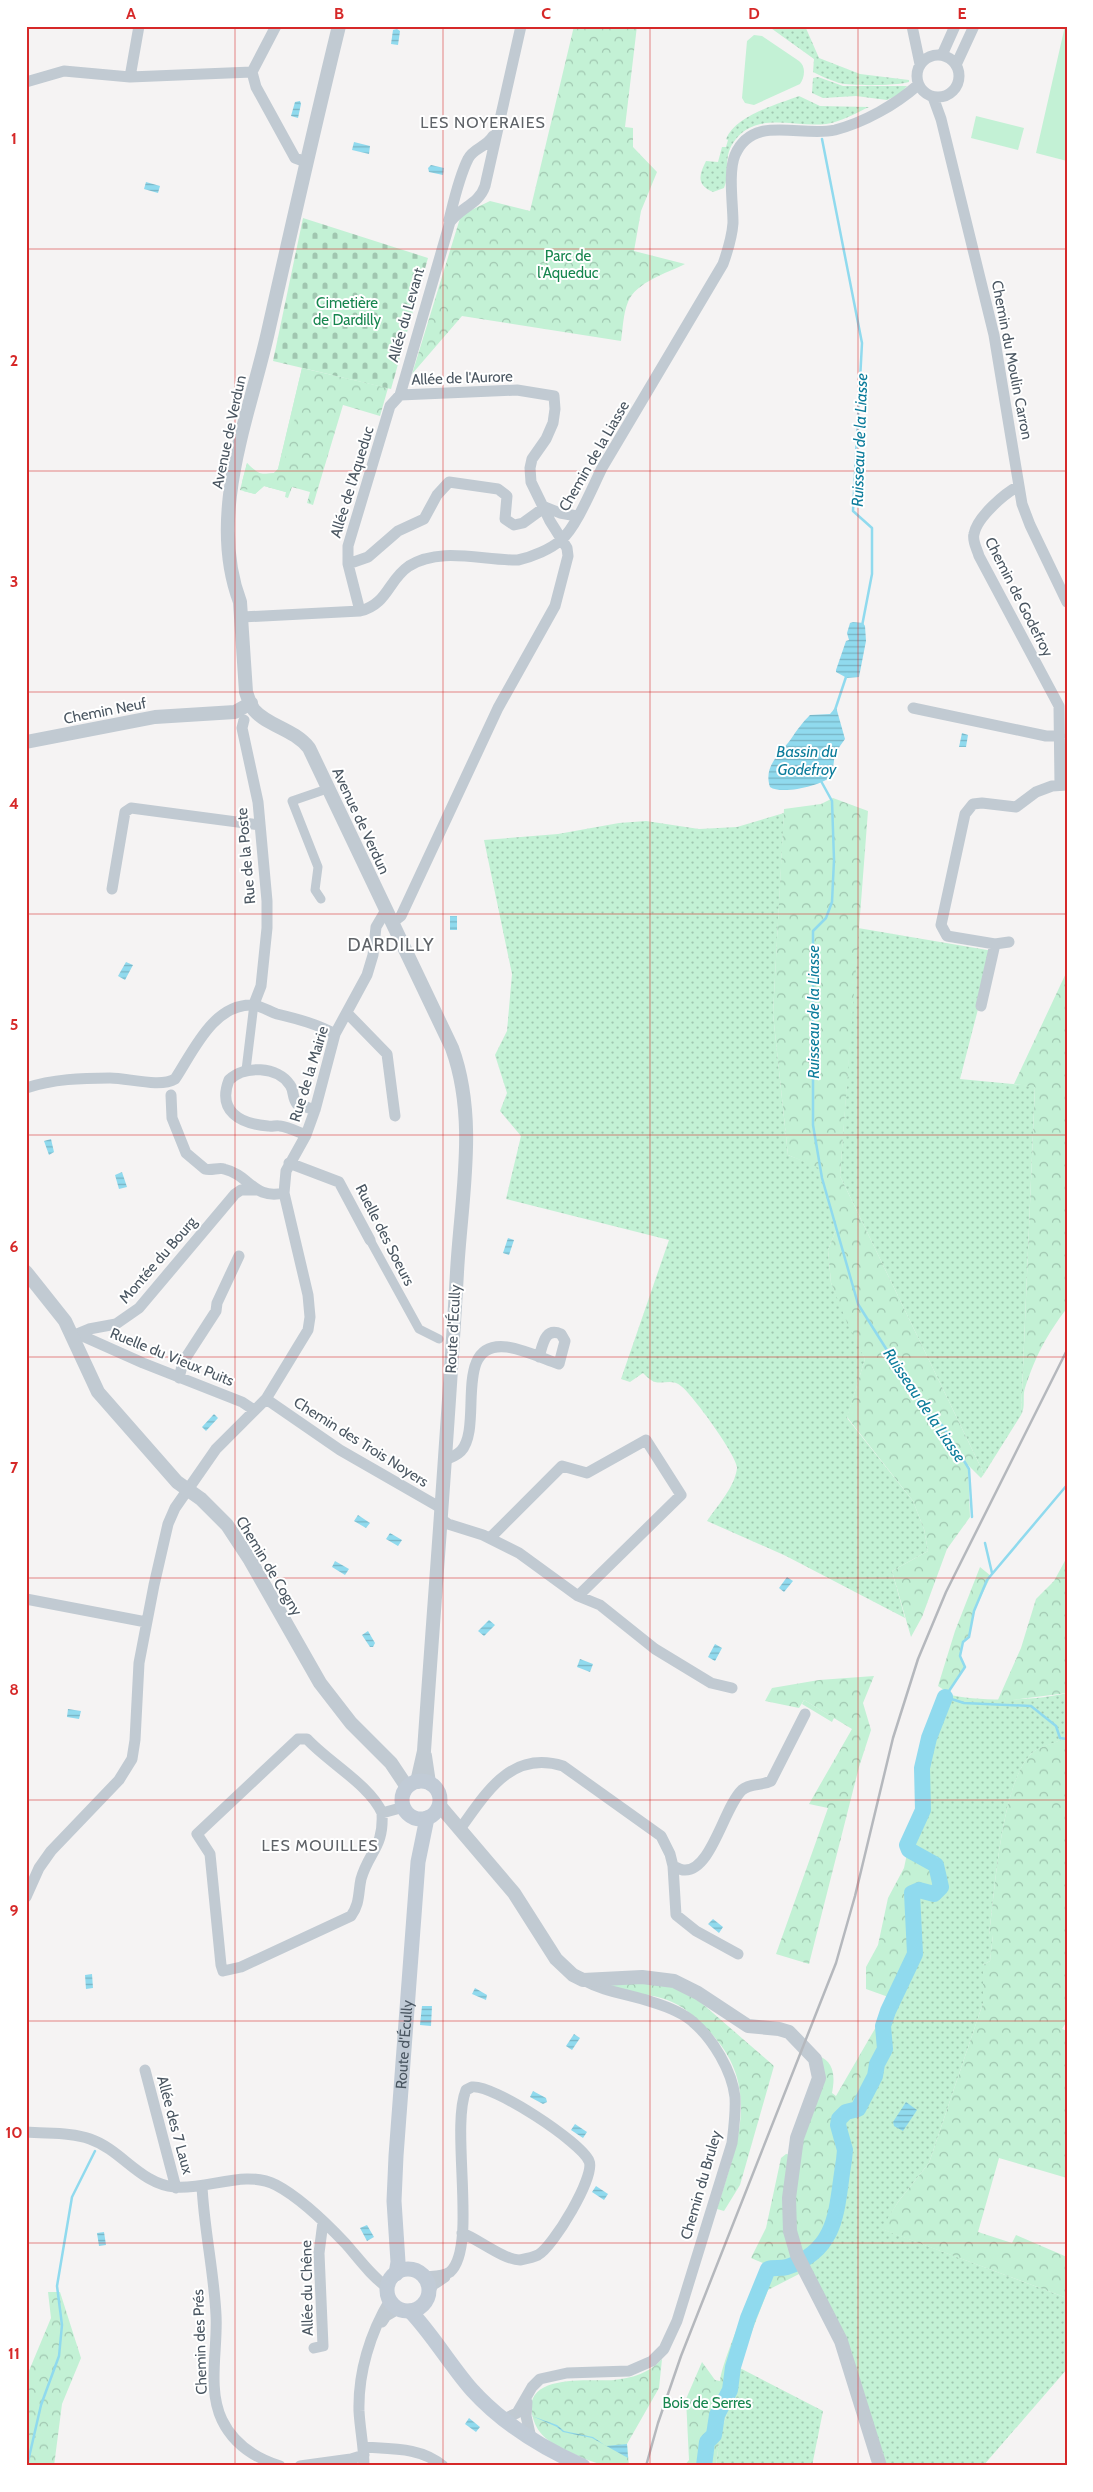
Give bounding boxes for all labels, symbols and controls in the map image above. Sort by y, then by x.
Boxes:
text: A [126,4,136,23]
text: B [334,4,344,23]
text: C [541,4,551,23]
text: D [748,4,760,23]
text: E [957,4,967,23]
district label: LES NOYERAIES [420,113,546,132]
text: 1 [11,129,17,148]
park label: Parc de l'Aqueduc [537,247,599,282]
street label: Allée du Levant [384,266,428,364]
street label: Chemin du Moulin Carron [988,279,1036,441]
park label: Cimetière de Dardilly [313,294,381,329]
text: 2 [10,351,18,370]
street label: Allée de l'Aurore [411,367,513,389]
water label: Ruisseau de la Liasse [848,373,871,507]
street label: Avenue de Verdun [208,374,250,490]
street label: Chemin de la Liasse [555,397,633,514]
street label: Allée de l'Aqueduc [326,424,378,540]
street label: Chemin de Godefroy [981,534,1057,660]
text: 3 [10,572,18,591]
street label: Chemin Neuf [62,694,148,728]
water label: Bassin du Godefroy [776,742,838,779]
street label: Avenue de Verdun [328,765,394,877]
text: 4 [9,794,19,813]
street label: Rue de la Poste [233,807,259,905]
district label: DARDILLY [348,934,434,956]
water label: Ruisseau de la Liasse [804,945,823,1079]
text: 5 [10,1015,18,1034]
street label: Rue de la Mairie [286,1024,332,1124]
street label: Ruelle des Soeurs [352,1181,418,1289]
street label: Montée du Bourg [115,1213,201,1307]
text: 6 [10,1237,19,1256]
street label: Route d'Écully [441,1284,464,1374]
street label: Ruelle du Vieux Puits [108,1324,236,1390]
water label: Ruisseau de la Liasse [879,1345,970,1466]
street label: Chemin des Trois Noyers [290,1393,432,1491]
text: 7 [10,1458,19,1477]
street label: Chemin de Cogny [232,1513,306,1619]
text: 8 [9,1680,19,1699]
district label: LES MOUILLES [262,1836,378,1855]
text: 9 [10,1901,19,1920]
street label: Route d'Écully [392,1999,417,2090]
street label: Allée des 7 Laux [153,2074,197,2176]
text: 10 [5,2123,23,2142]
street label: Chemin du Bruley [677,2128,725,2242]
street label: Allée du Chêne [297,2240,317,2336]
street label: Chemin des Prés [189,2289,211,2395]
text: 11 [8,2344,20,2363]
park label: Bois de Serres [663,2394,751,2412]

